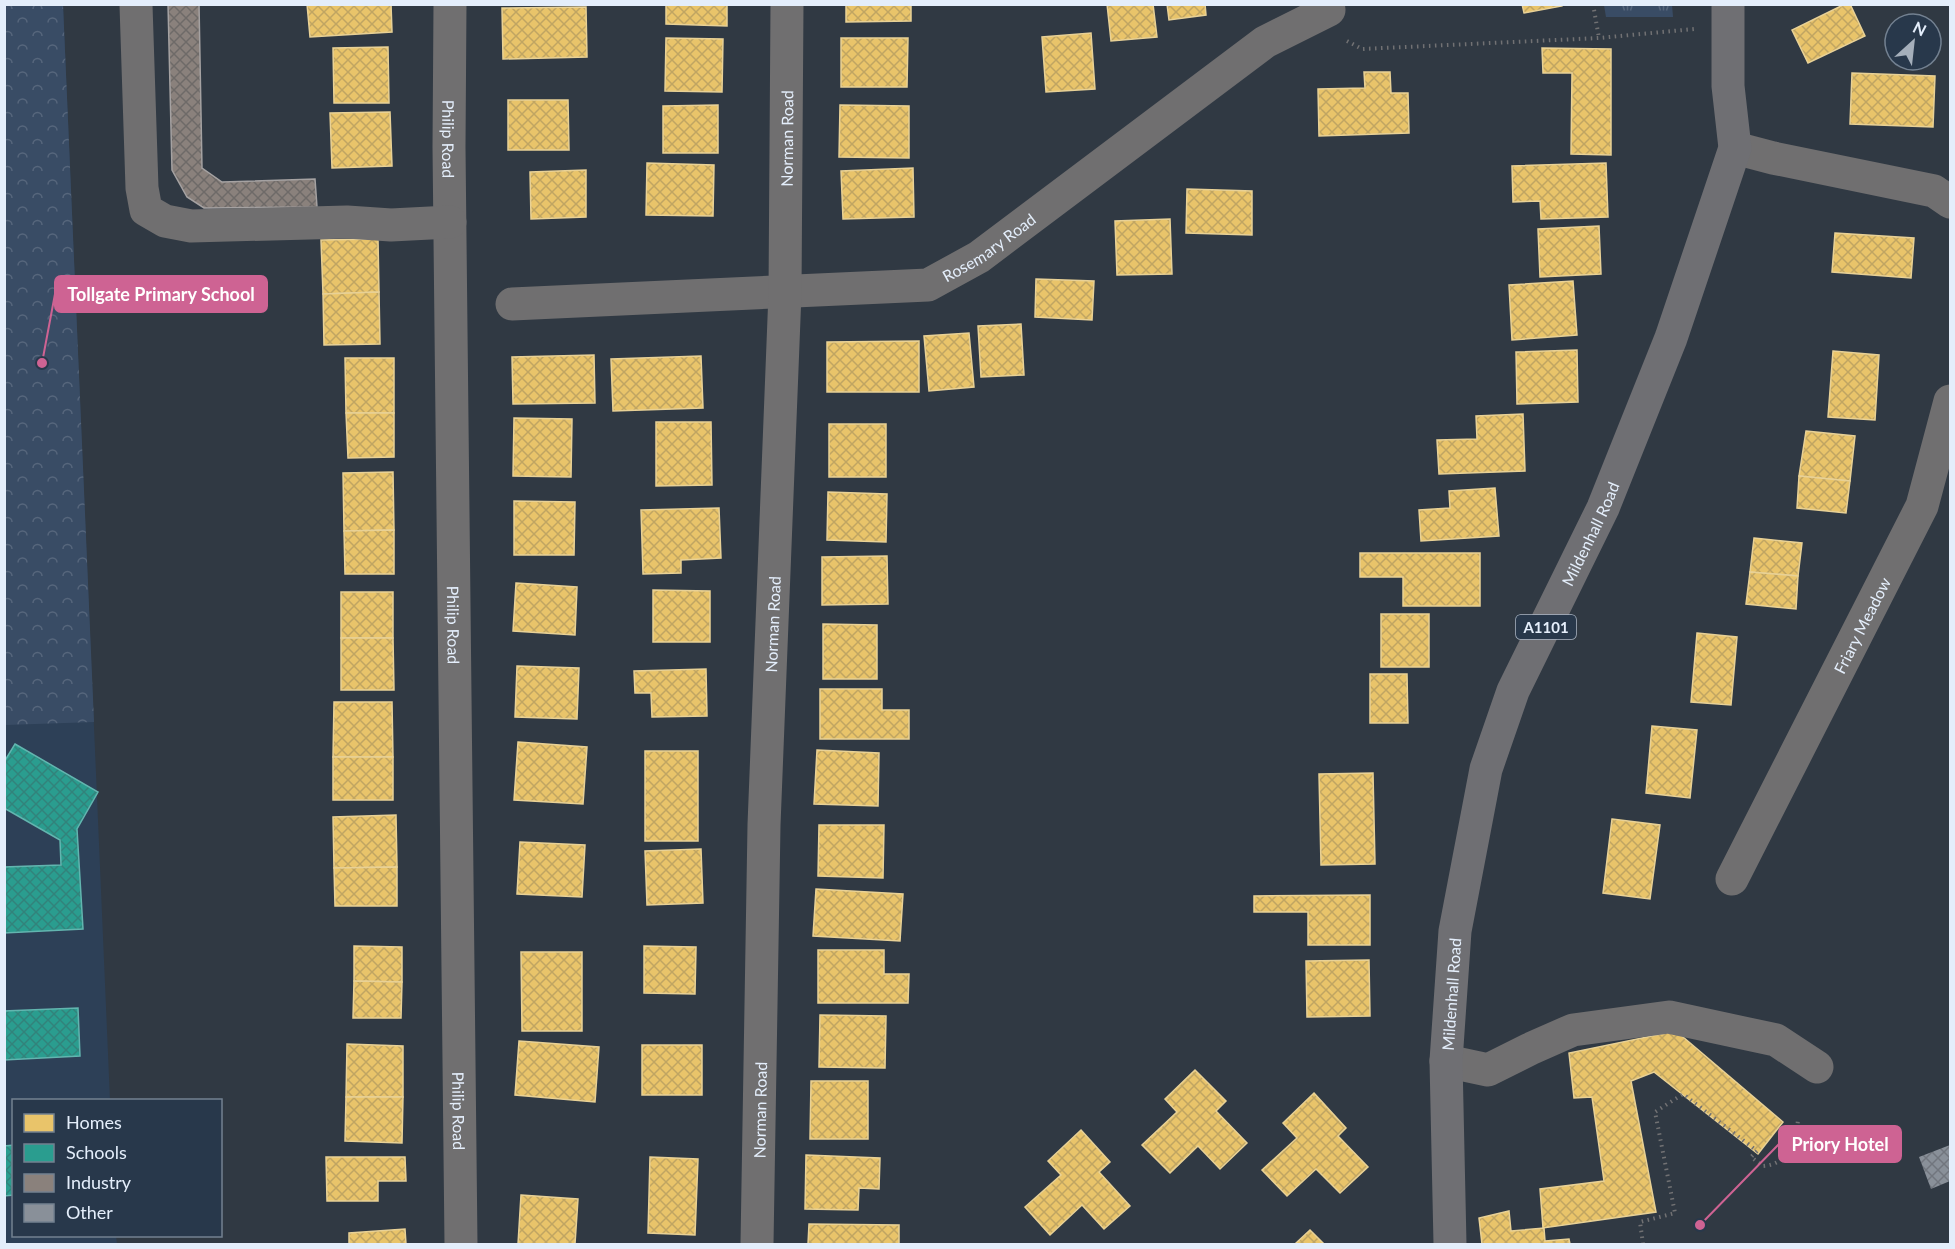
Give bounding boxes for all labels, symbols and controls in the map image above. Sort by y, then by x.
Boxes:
north arrow [1883,12,1943,72]
text: N [1910,17,1930,39]
street label: Norman Road [776,90,796,187]
street label: Philip Road [439,100,459,178]
street label: Rosemary Road [939,209,1039,285]
callout: Tollgate Primary School [55,276,267,312]
text: Tollgate Primary School [67,283,255,305]
street label: Mildenhall Road [1557,479,1622,589]
street label: Friary Meadow [1829,573,1894,676]
street label: Norman Road [761,576,783,673]
street label: Philip Road [444,586,464,664]
road number: A1101 [1516,615,1576,639]
street label: Mildenhall Road [1437,937,1464,1051]
street label: Norman Road [749,1062,770,1158]
street label: Philip Road [450,1072,469,1150]
legend [12,1099,222,1237]
text: Homes [66,1111,122,1133]
callout: Priory Hotel [1779,1126,1901,1162]
text: Priory Hotel [1791,1133,1889,1155]
text: Schools [66,1141,127,1163]
text: Industry [66,1171,132,1193]
text: Other [66,1201,113,1223]

